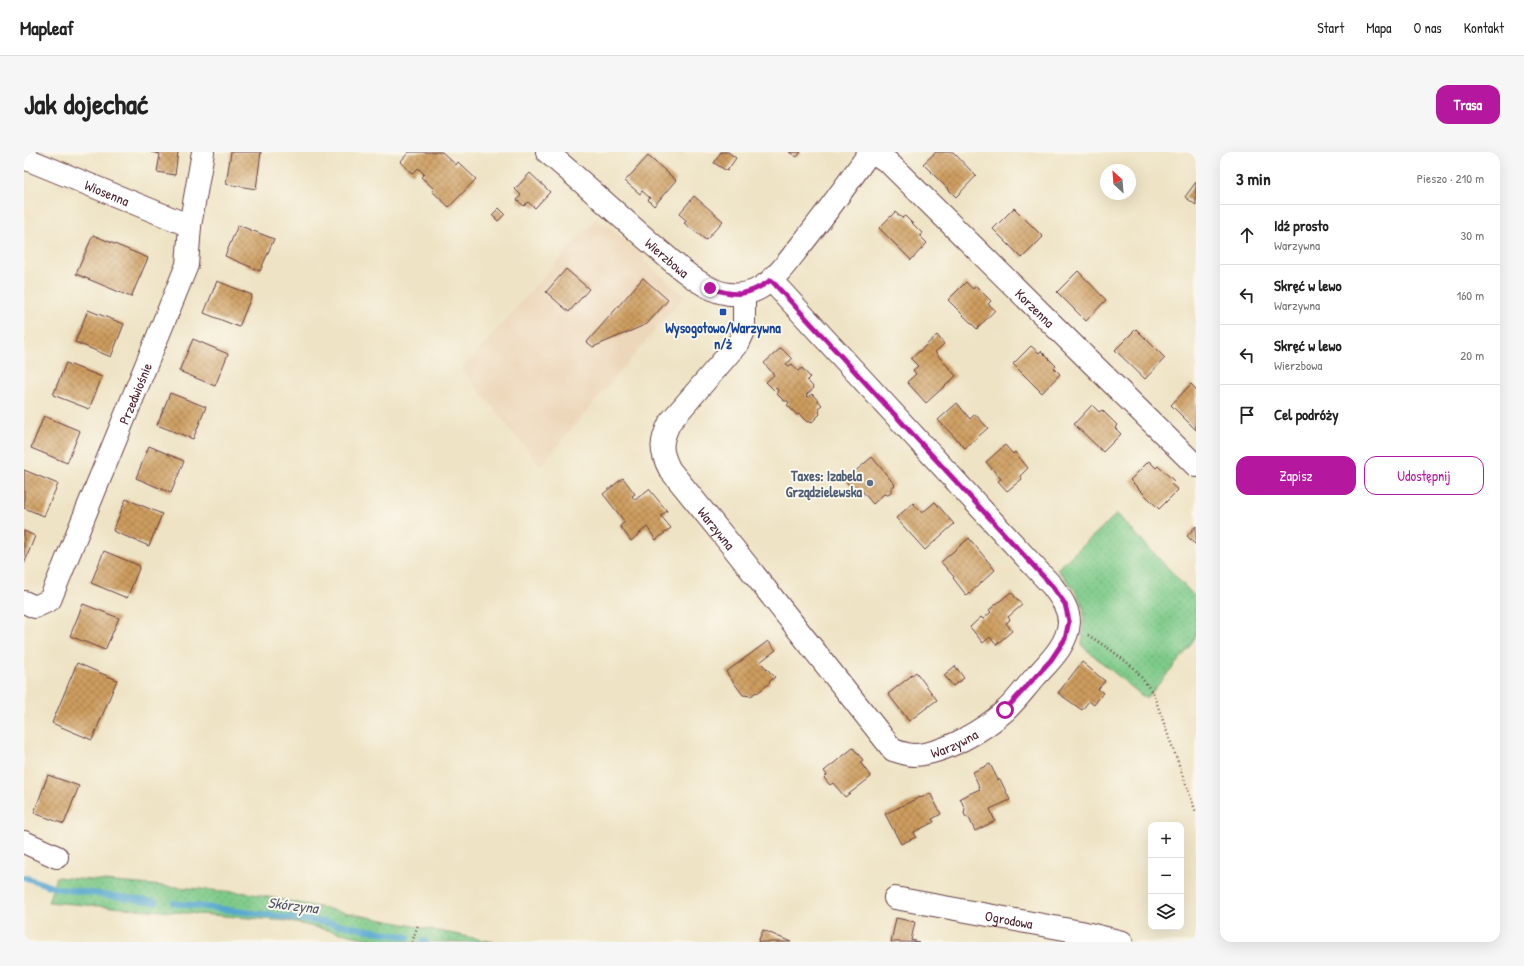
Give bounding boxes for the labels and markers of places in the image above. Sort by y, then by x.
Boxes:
marker: Wysogotowo/Warzywna n/ż [718,307,728,317]
place label: Wysogotowo/Warzywna n/ż [665,318,781,353]
place label: Taxes: Izabela Grządzielewska [786,466,863,501]
marker: Taxes: Izabela Grządzielewska [865,478,875,488]

